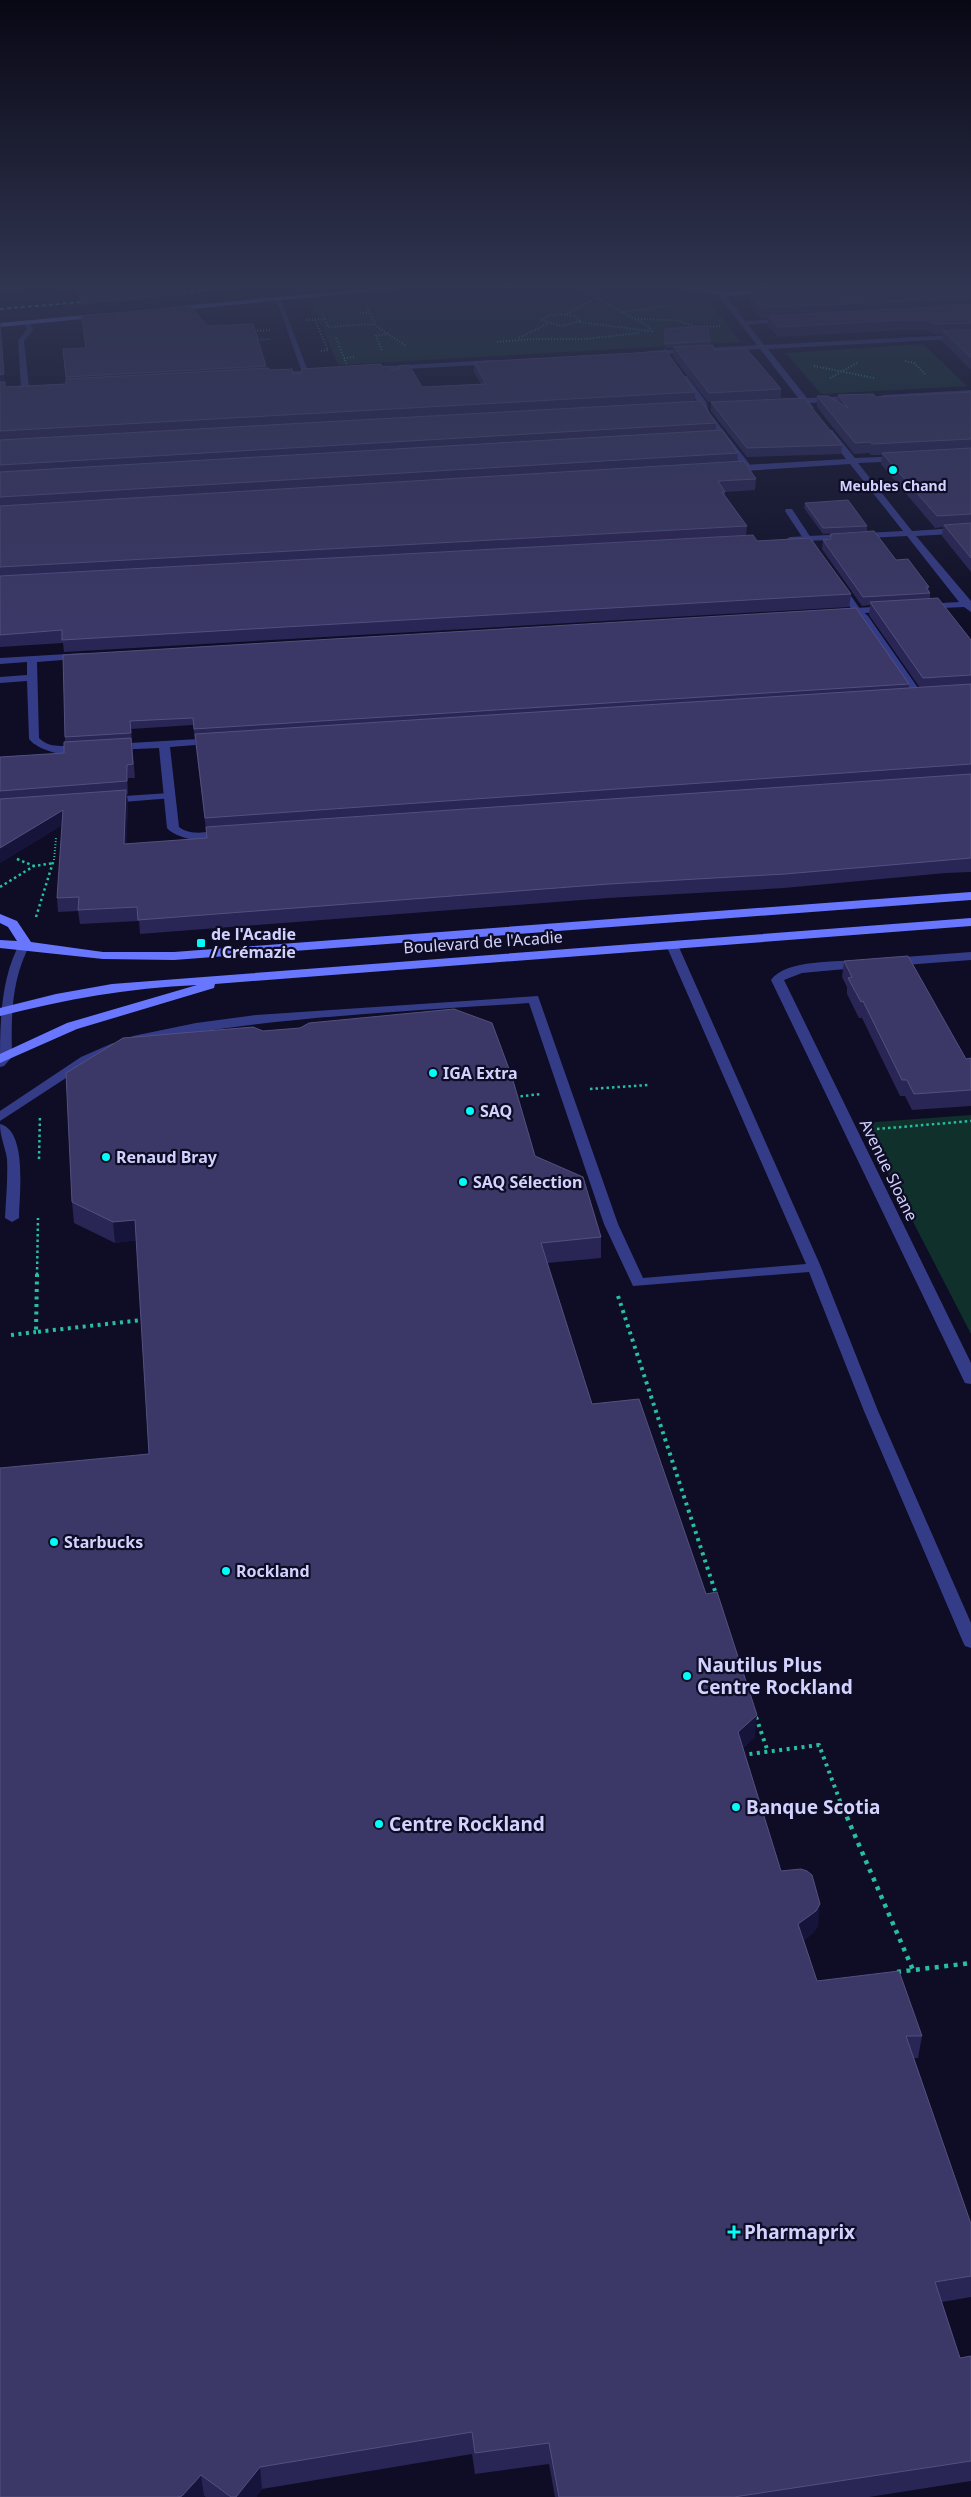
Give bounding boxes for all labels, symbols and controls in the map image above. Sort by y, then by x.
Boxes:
marker: Meubles Chand [887,464,899,476]
place label: Meubles Chand [839,476,947,495]
place label: de l'Acadie / Crémazie [211,923,296,963]
street label: Boulevard de l'Acadie [403,925,563,959]
marker: de l'Acadie / Crémazie [195,937,207,949]
place label: IGA Extra [443,1062,518,1084]
marker: IGA Extra [427,1067,439,1079]
place label: SAQ [480,1100,512,1122]
marker: SAQ [464,1105,476,1117]
street label: Avenue Sloane [855,1115,923,1225]
place label: Renaud Bray [116,1146,218,1168]
marker: Renaud Bray [100,1151,112,1163]
place label: SAQ Sélection [473,1171,582,1193]
marker: SAQ Sélection [457,1176,469,1188]
place label: Starbucks [64,1531,143,1553]
marker: Starbucks [48,1536,60,1548]
place label: Rockland [236,1560,310,1582]
marker: Rockland [220,1565,232,1577]
place label: Nautilus Plus Centre Rockland [697,1652,853,1700]
marker: Nautilus Plus Centre Rockland [681,1670,693,1682]
place label: Banque Scotia [746,1794,880,1820]
marker: Banque Scotia [730,1801,742,1813]
place label: Centre Rockland [389,1811,545,1837]
marker: Centre Rockland [373,1818,385,1830]
place label: Pharmaprix [744,2219,855,2245]
marker: Pharmaprix [728,2226,740,2238]

